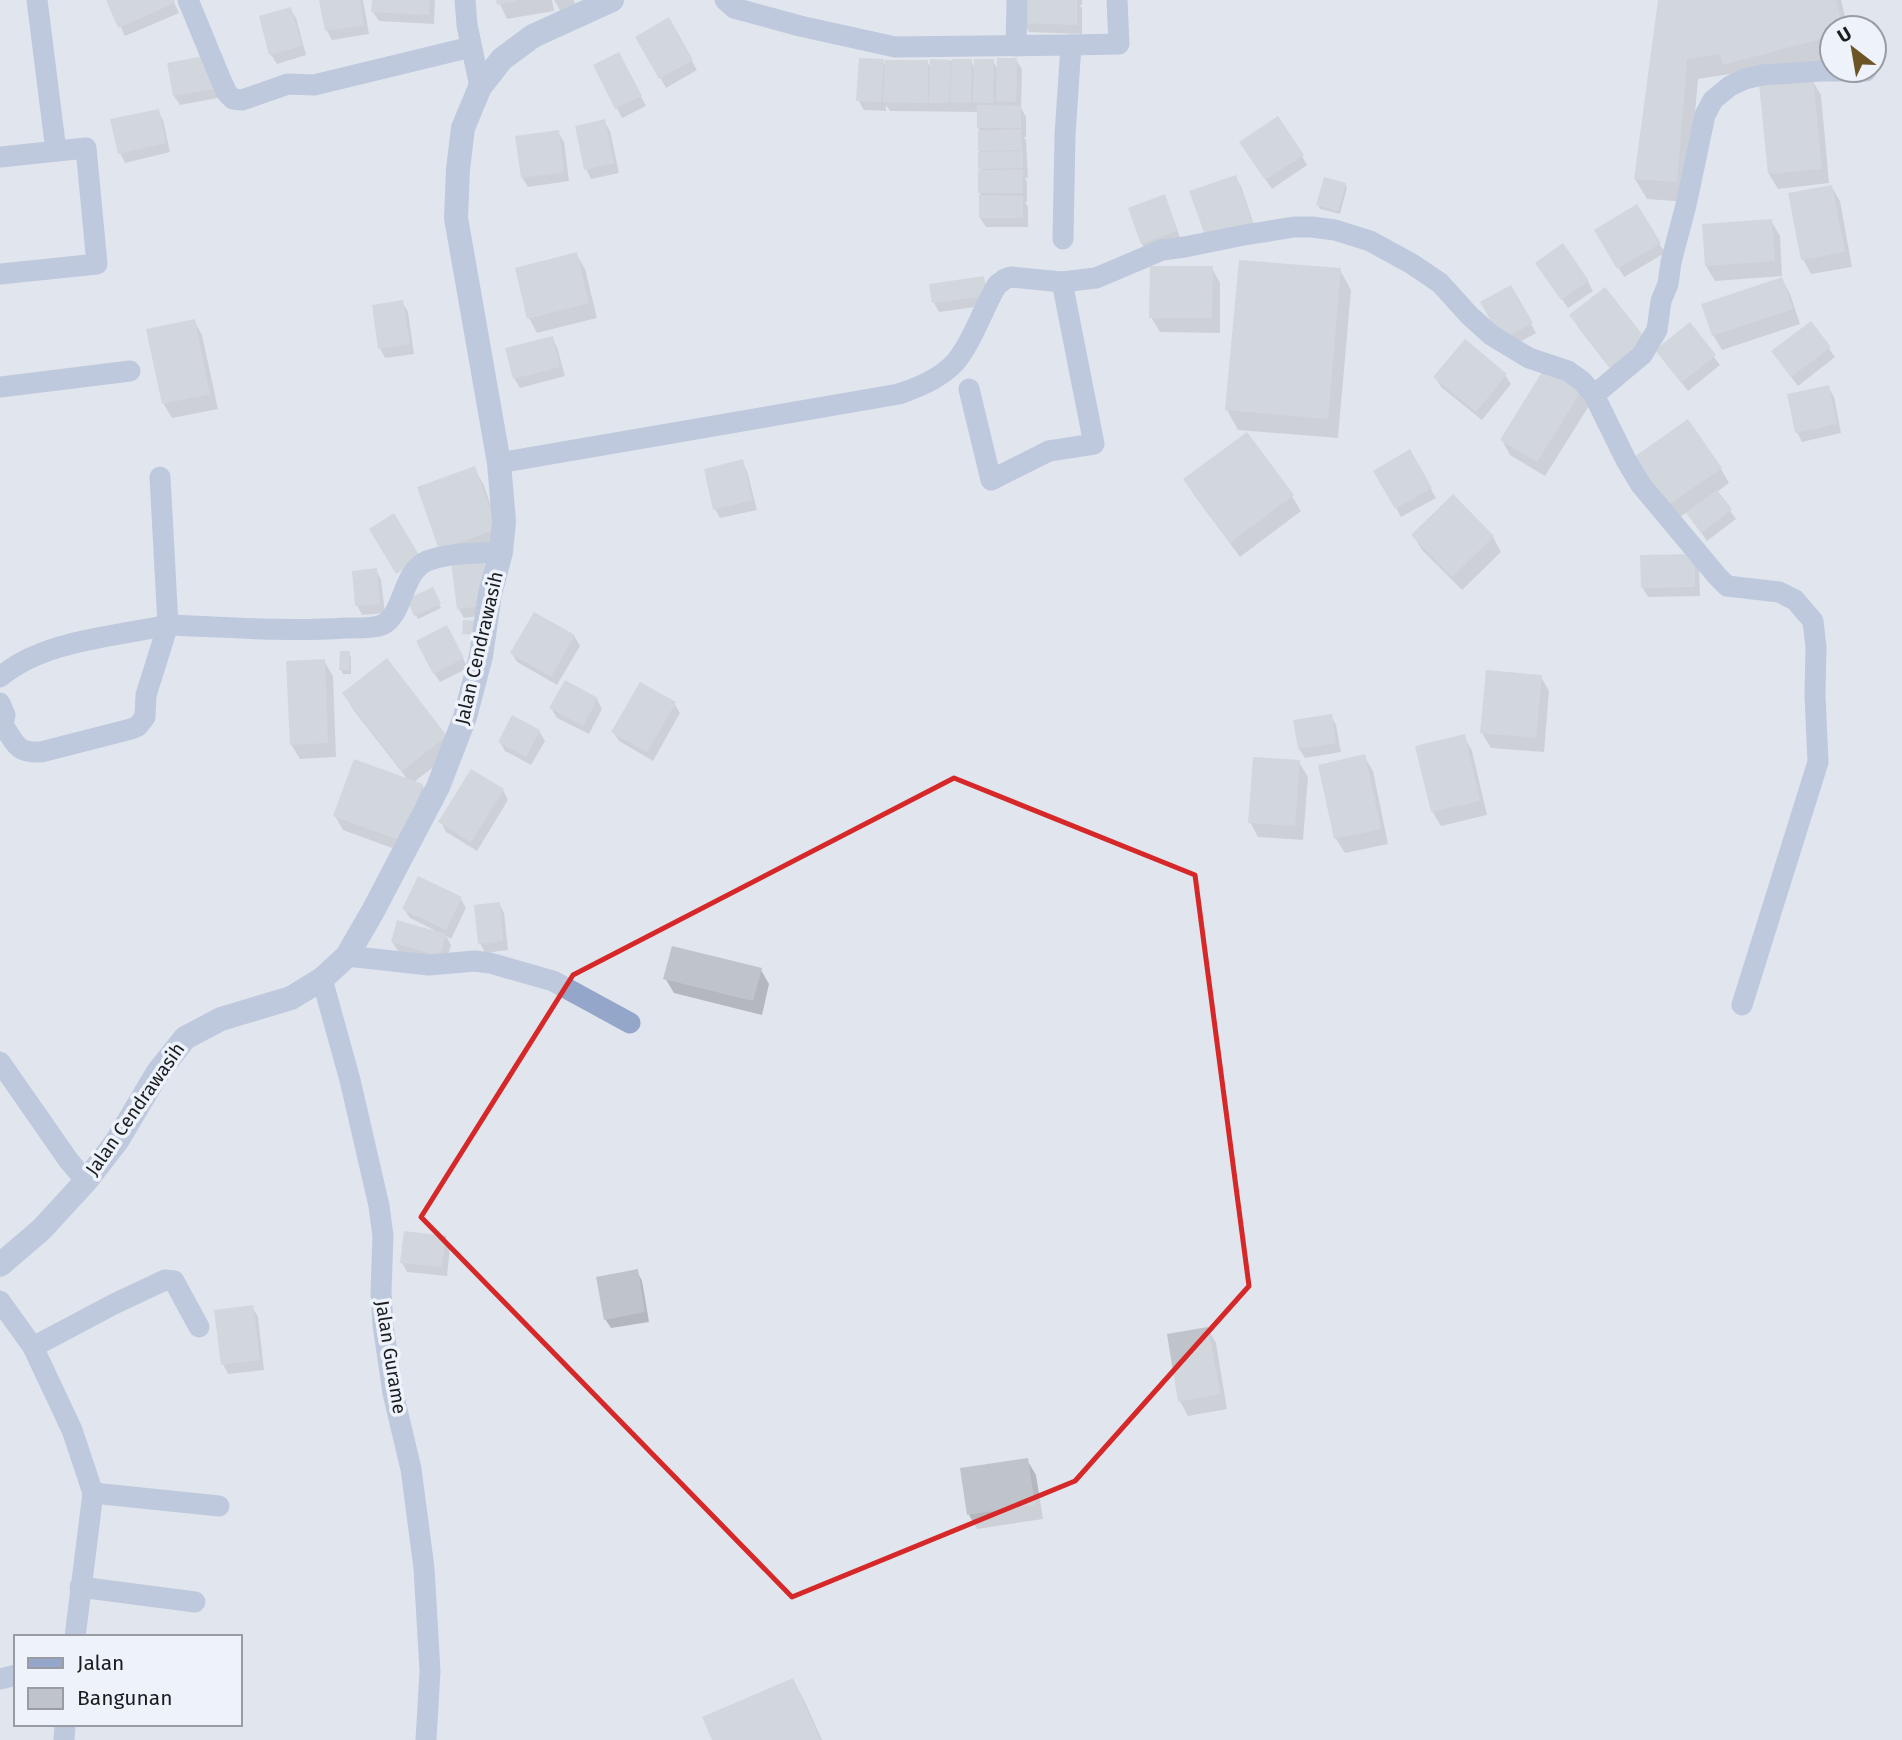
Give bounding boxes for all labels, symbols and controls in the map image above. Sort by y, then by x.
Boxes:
north arrow [1818,14,1888,84]
text: U [1833,22,1856,48]
street label: Jalan Cendrawasih [450,569,508,727]
street label: Jalan Cendrawasih [81,1038,189,1180]
street label: Jalan Gurame [371,1299,411,1415]
legend [14,1635,242,1726]
text: Jalan [77,1650,124,1676]
text: Bangunan [77,1685,172,1711]

